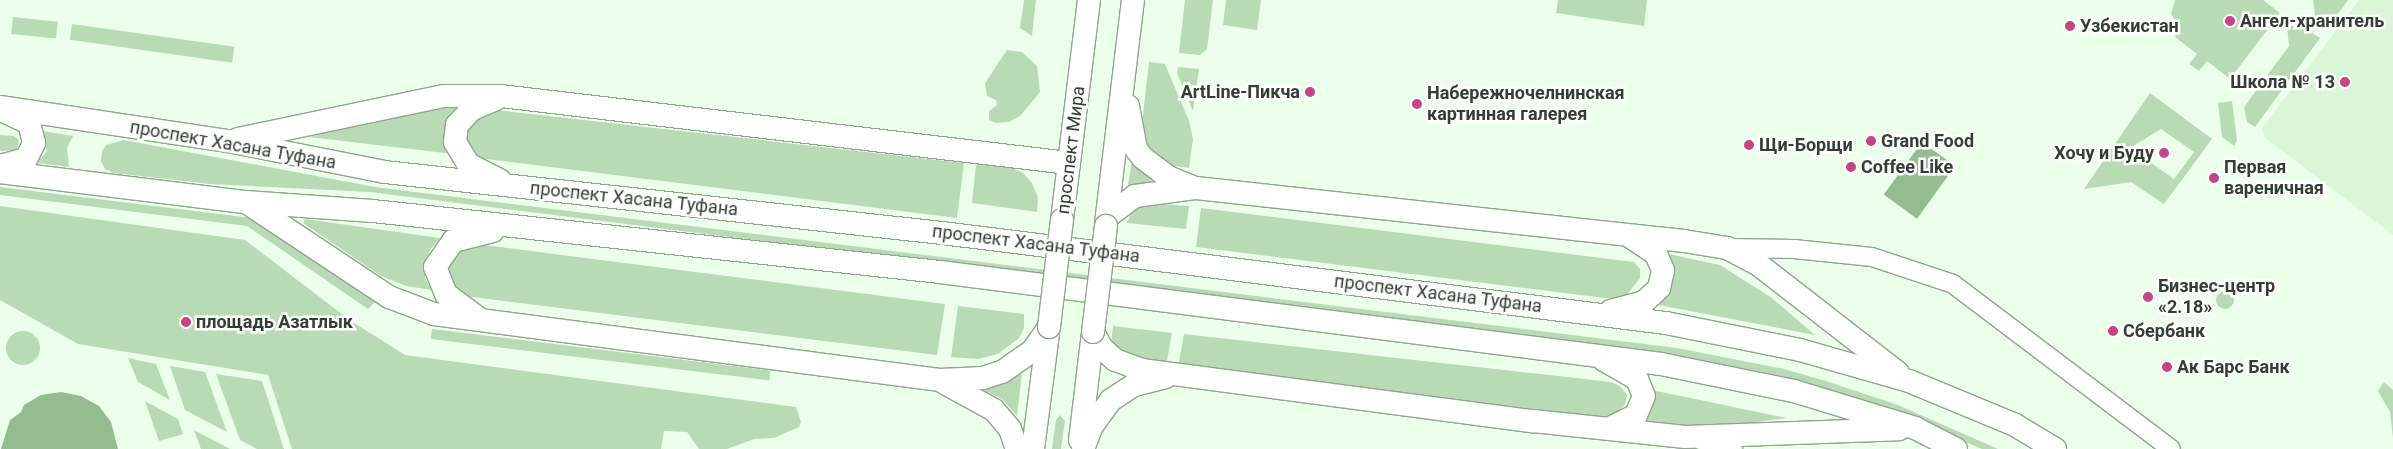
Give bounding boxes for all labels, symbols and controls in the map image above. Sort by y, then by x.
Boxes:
place label: Ангел-хранитель [2240,10,2384,32]
place label: Узбекистан [2080,15,2179,37]
marker: Ангел-хранитель [2224,15,2236,27]
marker: Узбекистан [2064,20,2076,32]
place label: Школа № 13 [2230,71,2335,93]
marker: Школа № 13 [2339,76,2351,88]
place label: ArtLine-Пикча [1181,81,1300,103]
place label: Набережночелнинская картинная галерея [1427,83,1625,126]
street label: проспект Мира [1052,85,1090,215]
marker: ArtLine-Пикча [1304,86,1316,98]
marker: Набережночелнинская картинная галерея [1411,98,1423,110]
street label: проспект Хасана Туфана [128,116,338,174]
place label: Grand Food [1881,130,1974,152]
place label: Щи-Борщи [1759,134,1853,156]
marker: Grand Food [1865,135,1877,147]
marker: Щи-Борщи [1743,139,1755,151]
place label: Хочу и Буду [2054,142,2154,164]
marker: Хочу и Буду [2158,147,2170,159]
place label: Coffee Like [1861,156,1953,178]
place label: Первая вареничная [2224,157,2324,200]
marker: Coffee Like [1845,161,1857,173]
marker: Первая вареничная [2208,172,2220,184]
street label: проспект Хасана Туфана [529,177,739,221]
street label: проспект Хасана Туфана [931,221,1141,267]
street label: проспект Хасана Туфана [1333,271,1543,317]
place label: Бизнес-центр «2.18» [2158,276,2275,318]
marker: Бизнес-центр «2.18» [2142,291,2154,303]
place label: площадь Азатлык [196,311,353,333]
marker: площадь Азатлык [180,316,192,328]
place label: Сбербанк [2123,320,2205,342]
marker: Сбербанк [2107,325,2119,337]
place label: Ак Барс Банк [2177,356,2290,378]
marker: Ак Барс Банк [2161,361,2173,373]

